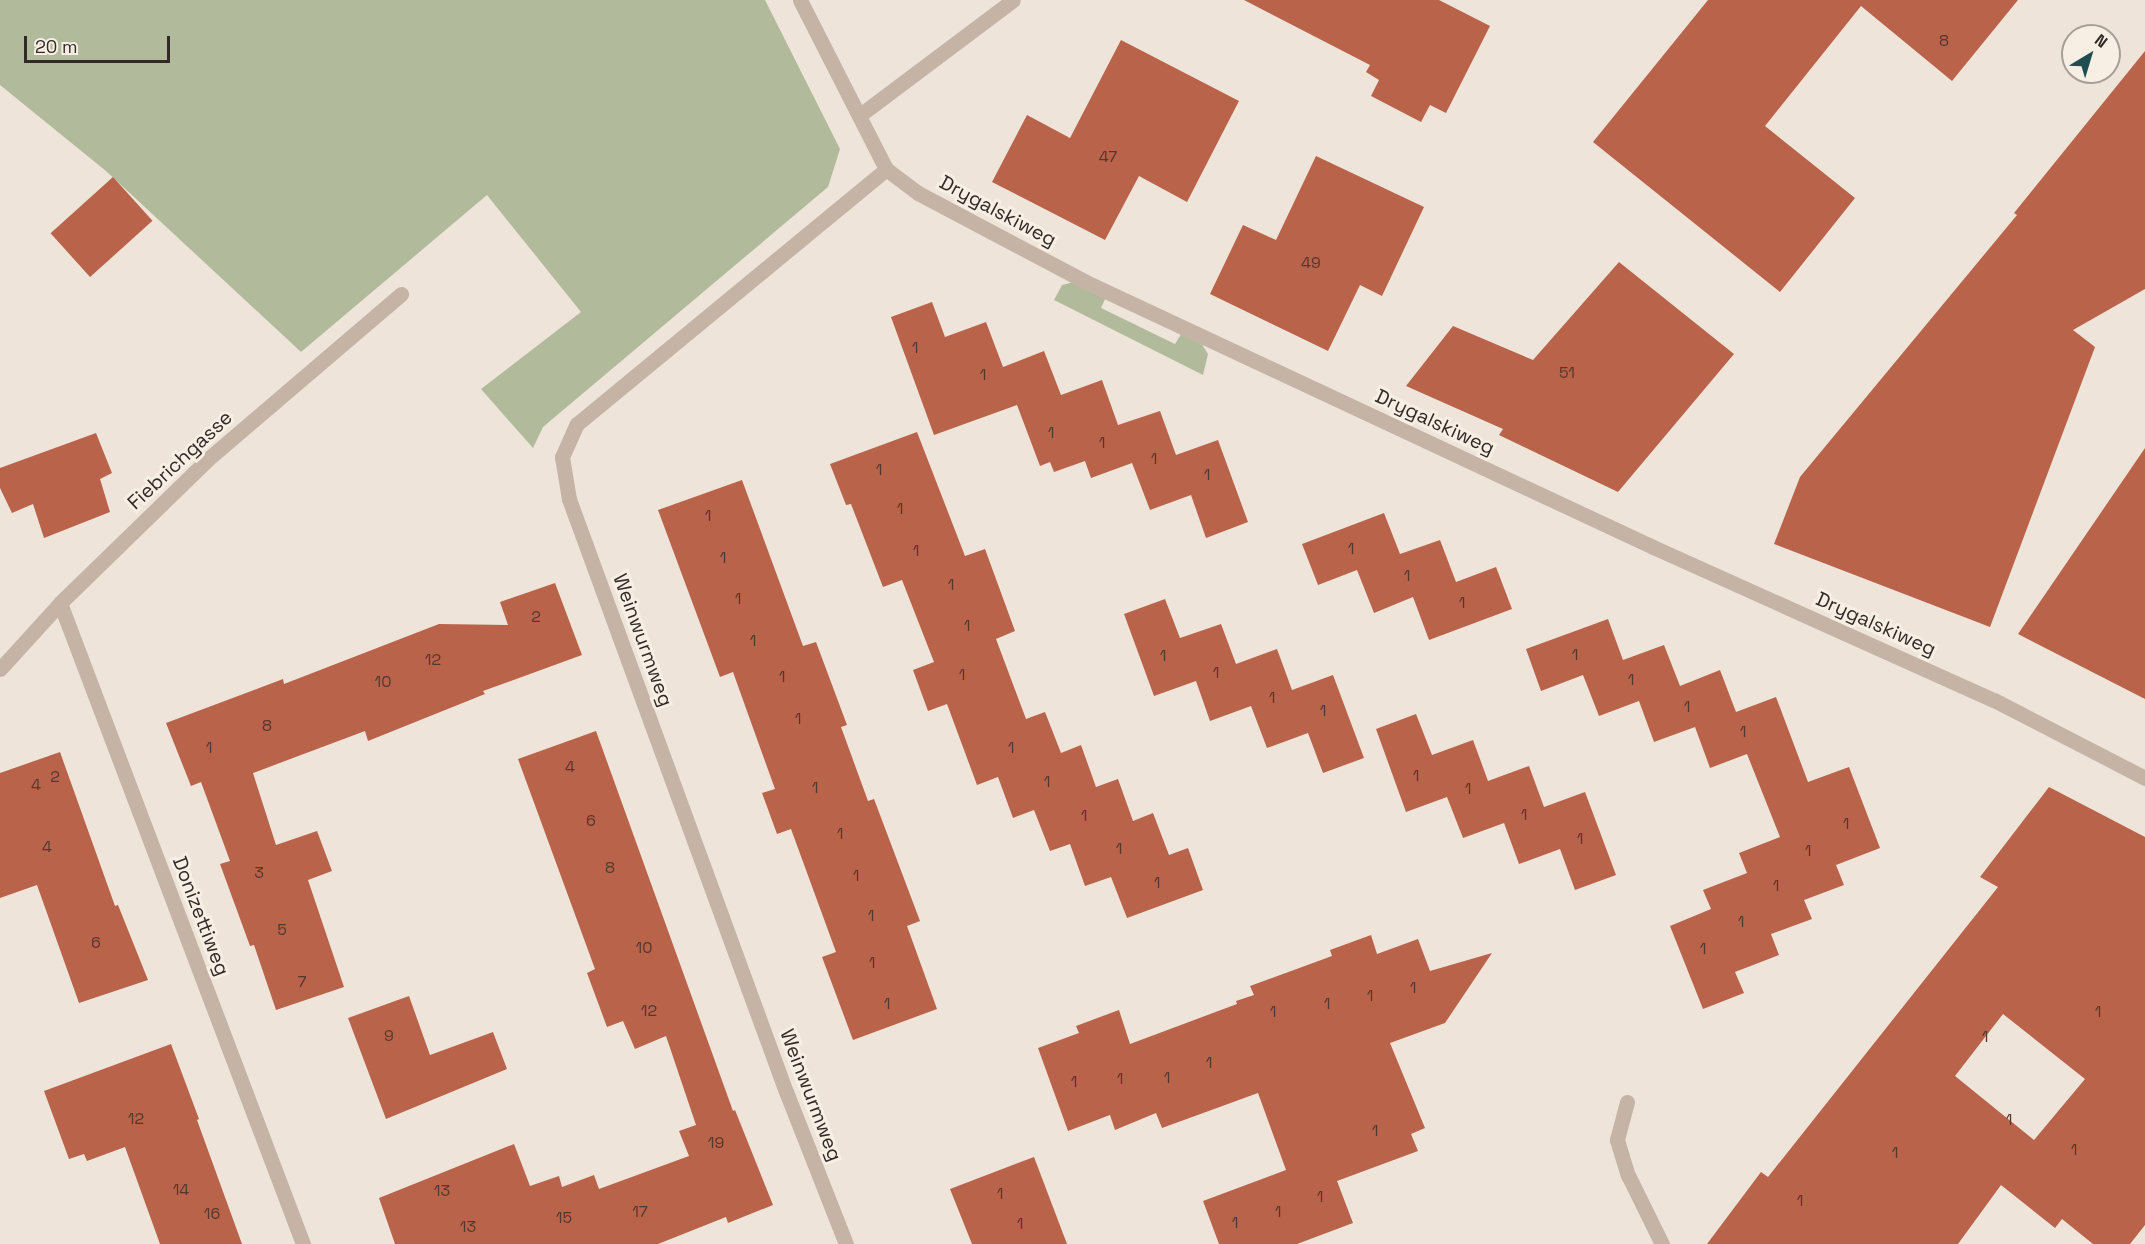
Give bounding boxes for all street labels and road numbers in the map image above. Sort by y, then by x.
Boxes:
street label: Drygalskiweg [935,170,1061,252]
street label: Drygalskiweg [1371,384,1499,460]
street label: Fiebrichgasse [123,405,237,515]
street label: Weinwurmweg [608,570,678,710]
street label: Drygalskiweg [1812,587,1940,661]
street label: Donizettiweg [167,853,235,979]
street label: Weinwurmweg [775,1026,847,1164]

